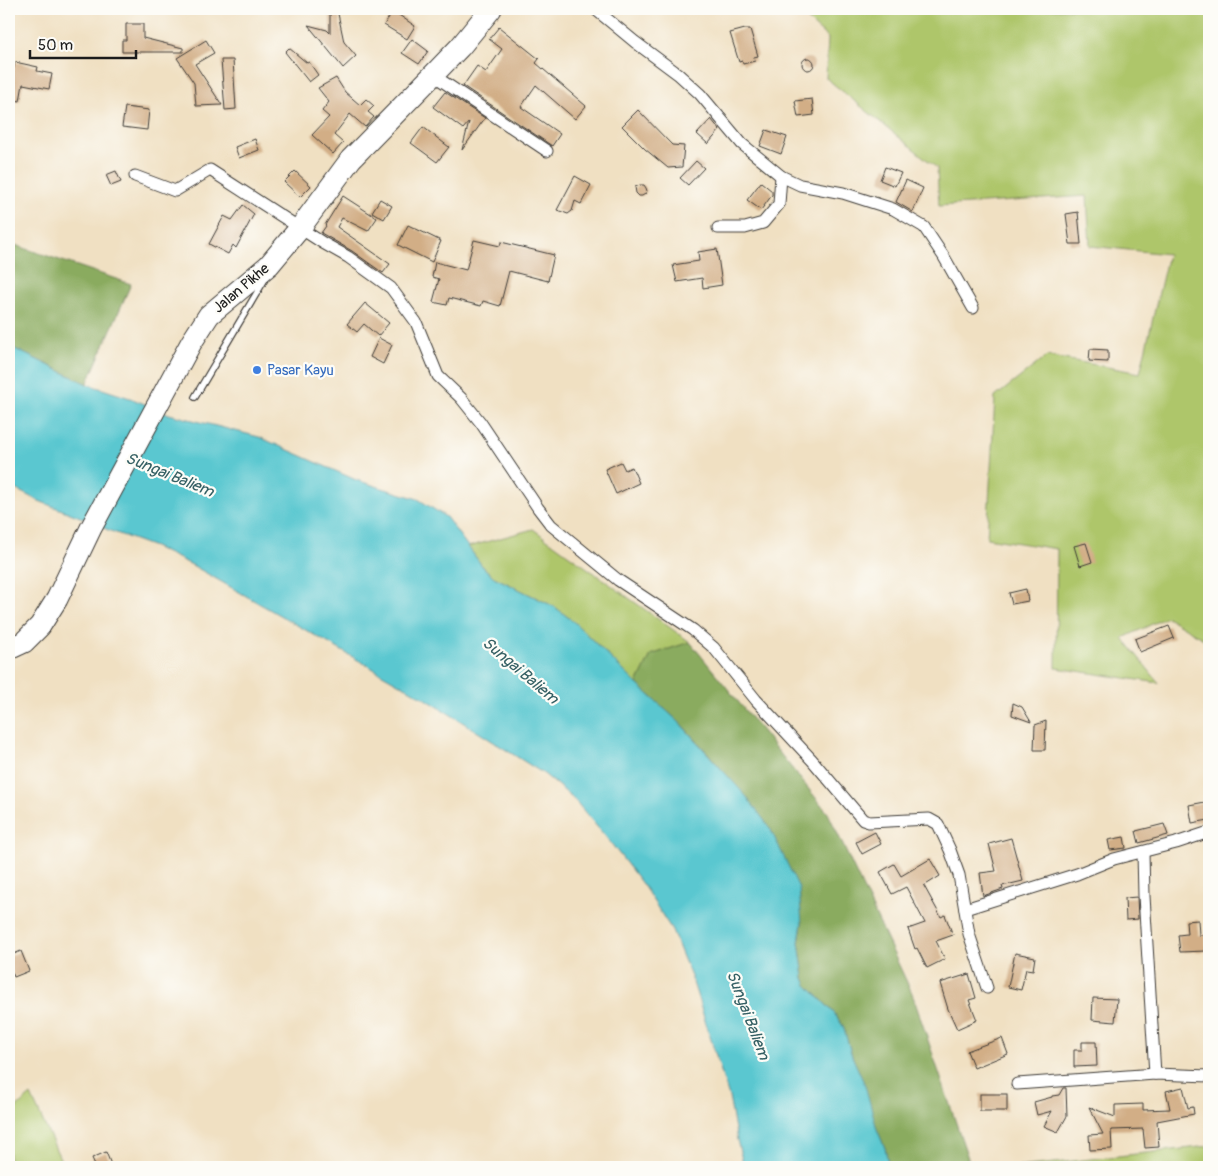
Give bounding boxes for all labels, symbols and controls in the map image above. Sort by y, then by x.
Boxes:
scale bar [30,28,136,60]
text: 50 m [38,36,73,55]
street label: Jalan Pikhe [209,259,274,317]
place label: Pasar Kayu [267,361,334,380]
marker: Pasar Kayu [251,364,263,376]
water label: Sungai Baliem [123,448,217,502]
water label: Sungai Baliem [478,633,563,709]
water label: Sungai Baliem [722,968,774,1063]

